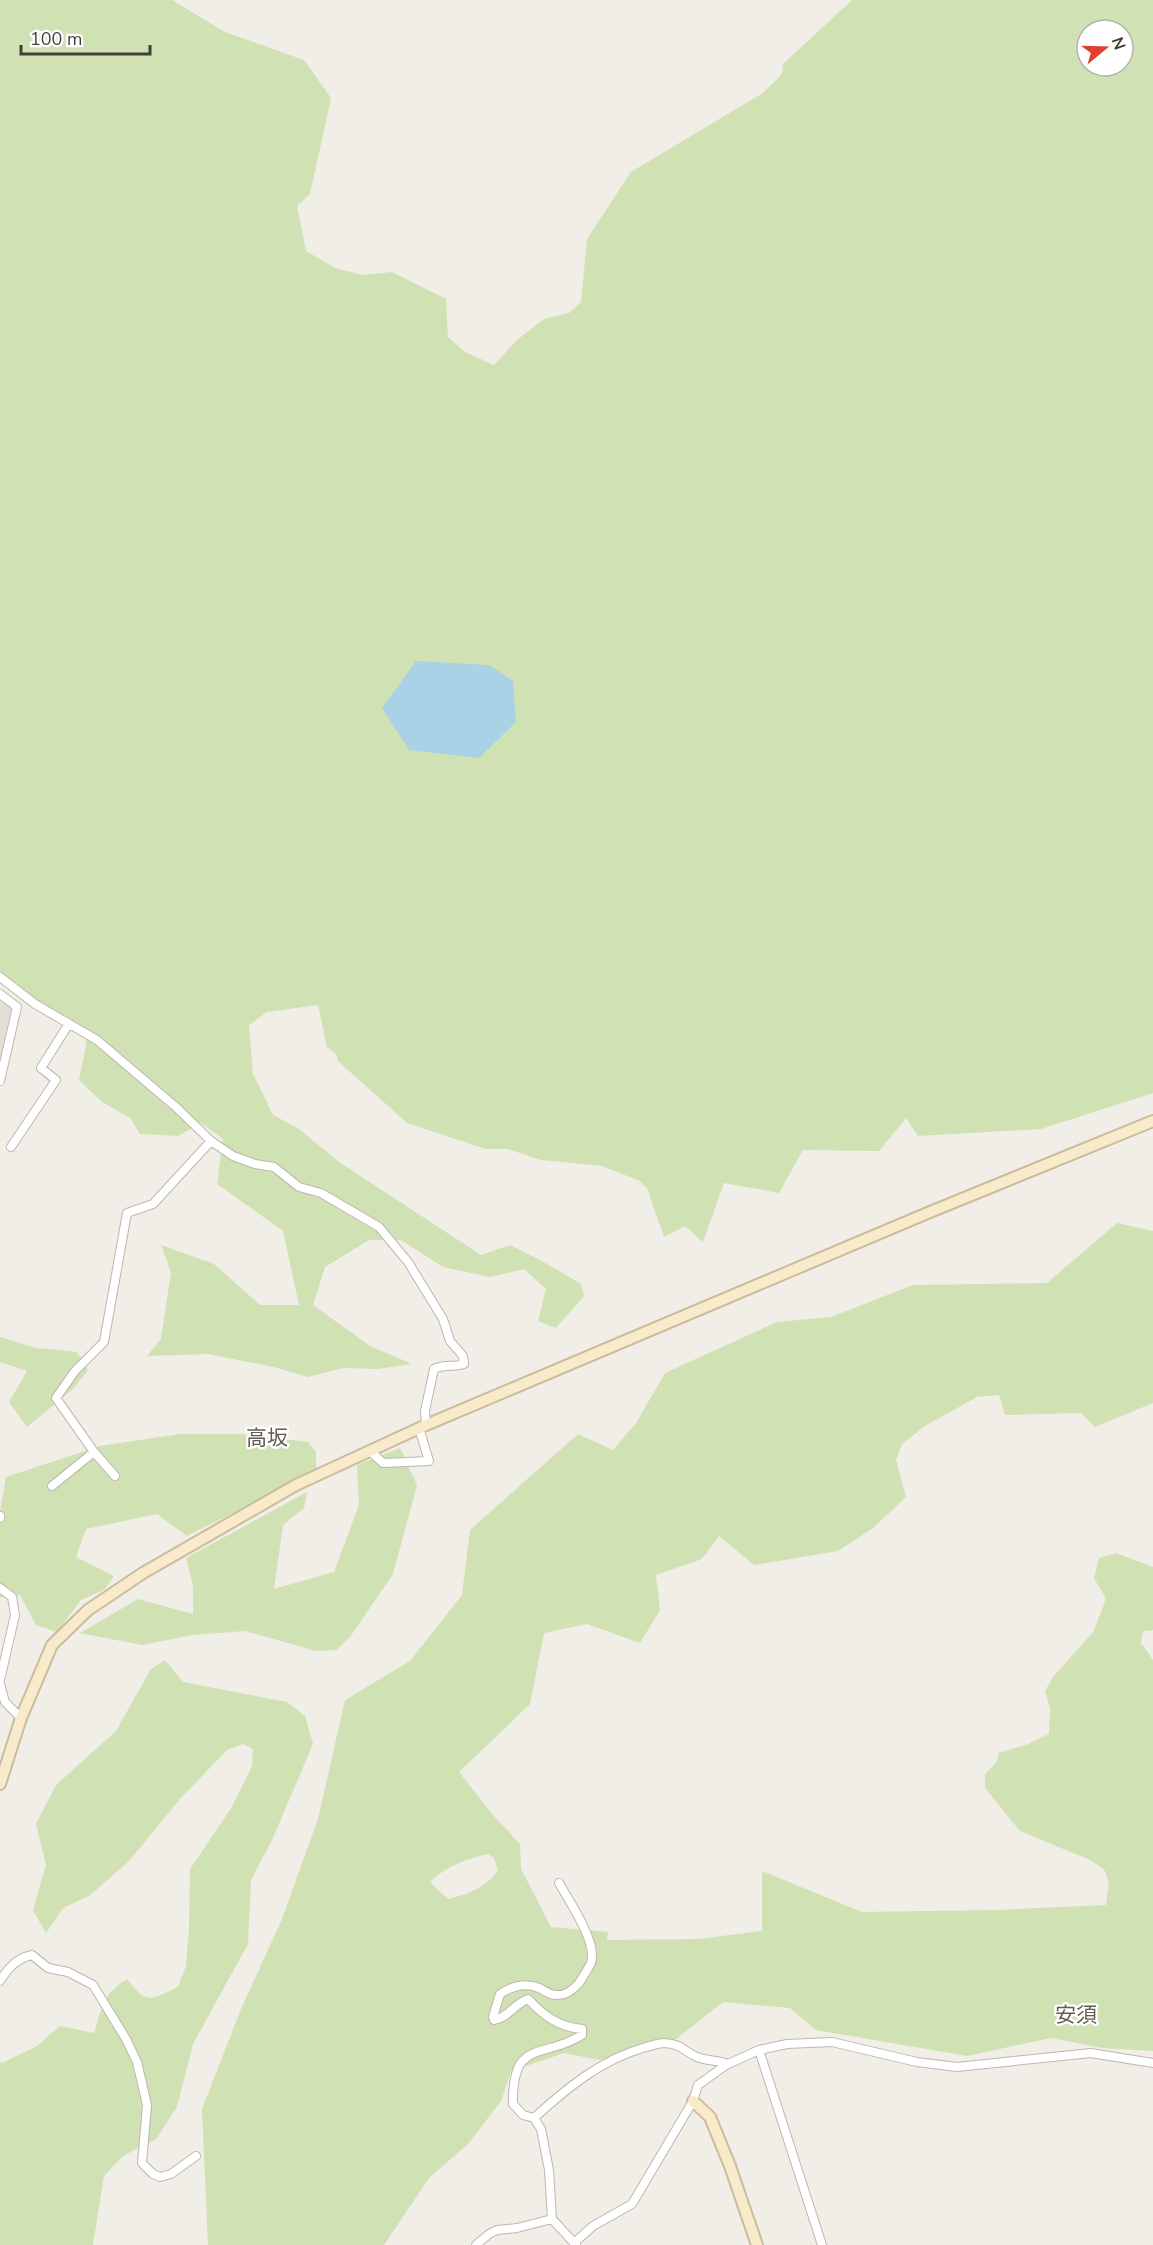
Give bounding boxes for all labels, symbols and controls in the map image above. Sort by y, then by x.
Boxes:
scale bar [21,18,150,56]
north arrow [1075,18,1135,78]
text: 100 m [30,27,82,51]
text: N [1106,34,1131,53]
district label: 高坂 [246,1424,288,1452]
district label: 安須 [1055,2001,1097,2029]

